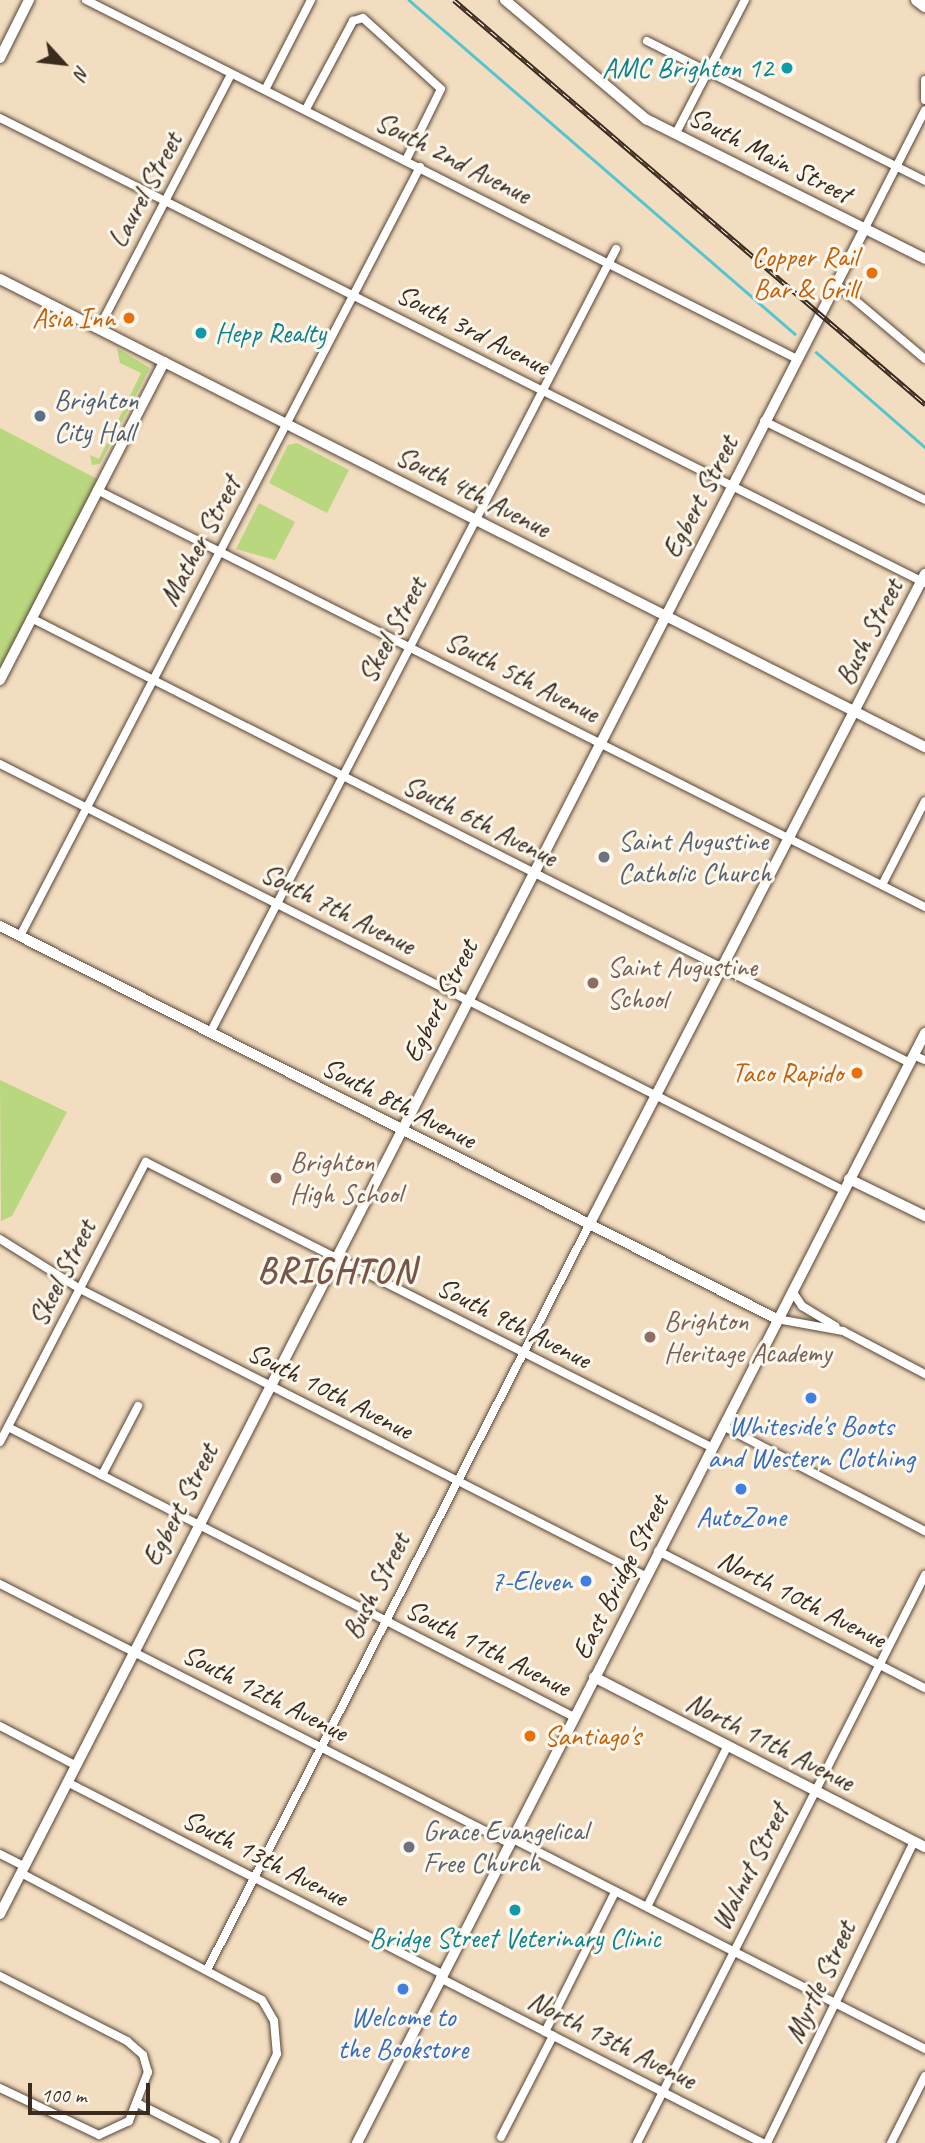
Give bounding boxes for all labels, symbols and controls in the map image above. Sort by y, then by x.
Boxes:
north arrow [28,28,98,98]
place label: AMC Brighton 12 [602,51,773,85]
marker: AMC Brighton 12 [779,60,795,76]
text: N [68,62,95,83]
street label: South Main Street [682,99,858,211]
street label: South 2nd Avenue [370,105,536,211]
street label: Laurel Street [101,126,189,254]
place label: Copper Rail Bar & Grill [751,240,858,306]
marker: Copper Rail Bar & Grill [864,265,880,281]
street label: South 3rd Avenue [391,277,555,383]
place label: Asia Inn [32,301,115,335]
marker: Asia Inn [121,310,137,326]
place label: Hepp Realty [215,316,326,350]
marker: Hepp Realty [193,325,209,341]
place label: Brighton City Hall [54,383,138,449]
marker: Brighton City Hall [32,408,48,424]
street label: Egbert Street [655,430,745,564]
street label: South 4th Avenue [391,439,555,545]
street label: Mather Street [152,471,248,611]
street label: Skeel Street [350,571,434,689]
street label: Bush Street [828,573,910,691]
street label: South 5th Avenue [440,624,604,730]
street label: South 6th Avenue [398,768,562,874]
place label: Saint Augustine Catholic Church [618,824,772,890]
marker: Saint Augustine Catholic Church [596,849,612,865]
street label: South 7th Avenue [256,856,420,962]
street label: Egbert Street [395,934,485,1068]
place label: Saint Augustine School [607,950,757,1016]
marker: Saint Augustine School [585,975,601,991]
street label: South 8th Avenue [317,1050,481,1156]
place label: Taco Rapido [730,1056,843,1090]
marker: Taco Rapido [849,1065,865,1081]
place label: Brighton High School [290,1145,401,1211]
marker: Brighton High School [268,1170,284,1186]
street label: Skeel Street [21,1214,103,1332]
district label: BRIGHTON [259,1250,415,1292]
street label: South 9th Avenue [432,1270,596,1376]
place label: Brighton Heritage Academy [664,1304,832,1370]
marker: Brighton Heritage Academy [642,1329,658,1345]
street label: South 10th Avenue [242,1335,418,1447]
marker: Whiteside's Boots and Western Clothing [803,1390,819,1406]
place label: Whiteside's Boots and Western Clothing [707,1409,915,1475]
street label: Egbert Street [135,1438,225,1572]
marker: AutoZone [733,1481,749,1497]
street label: East Bridge Street [564,1489,676,1665]
place label: AutoZone [696,1500,786,1534]
street label: Bush Street [335,1527,417,1645]
street label: North 10th Avenue [712,1542,892,1656]
place label: 7-Eleven [491,1564,572,1598]
marker: 7-Eleven [578,1573,594,1589]
street label: South 11th Avenue [400,1592,576,1704]
street label: South 12th Avenue [177,1637,353,1749]
street label: North 11th Avenue [680,1685,860,1799]
place label: Santiago's [544,1719,641,1753]
marker: Santiago's [522,1728,538,1744]
street label: Walnut Street [704,1798,796,1936]
street label: South 13th Avenue [177,1802,353,1914]
place label: Grace Evangelical Free Church [423,1814,589,1880]
marker: Grace Evangelical Free Church [401,1839,417,1855]
marker: Bridge Street Veterinary Clinic [507,1902,523,1918]
street label: Myrtle Street [777,1916,863,2048]
place label: Bridge Street Veterinary Clinic [368,1921,662,1955]
marker: Welcome to the Bookstore [395,1981,411,1997]
street label: North 13th Avenue [522,1983,702,2097]
place label: Welcome to the Bookstore [338,2000,468,2066]
scale bar [32,2070,154,2114]
text: 100 m [41,2082,86,2108]

